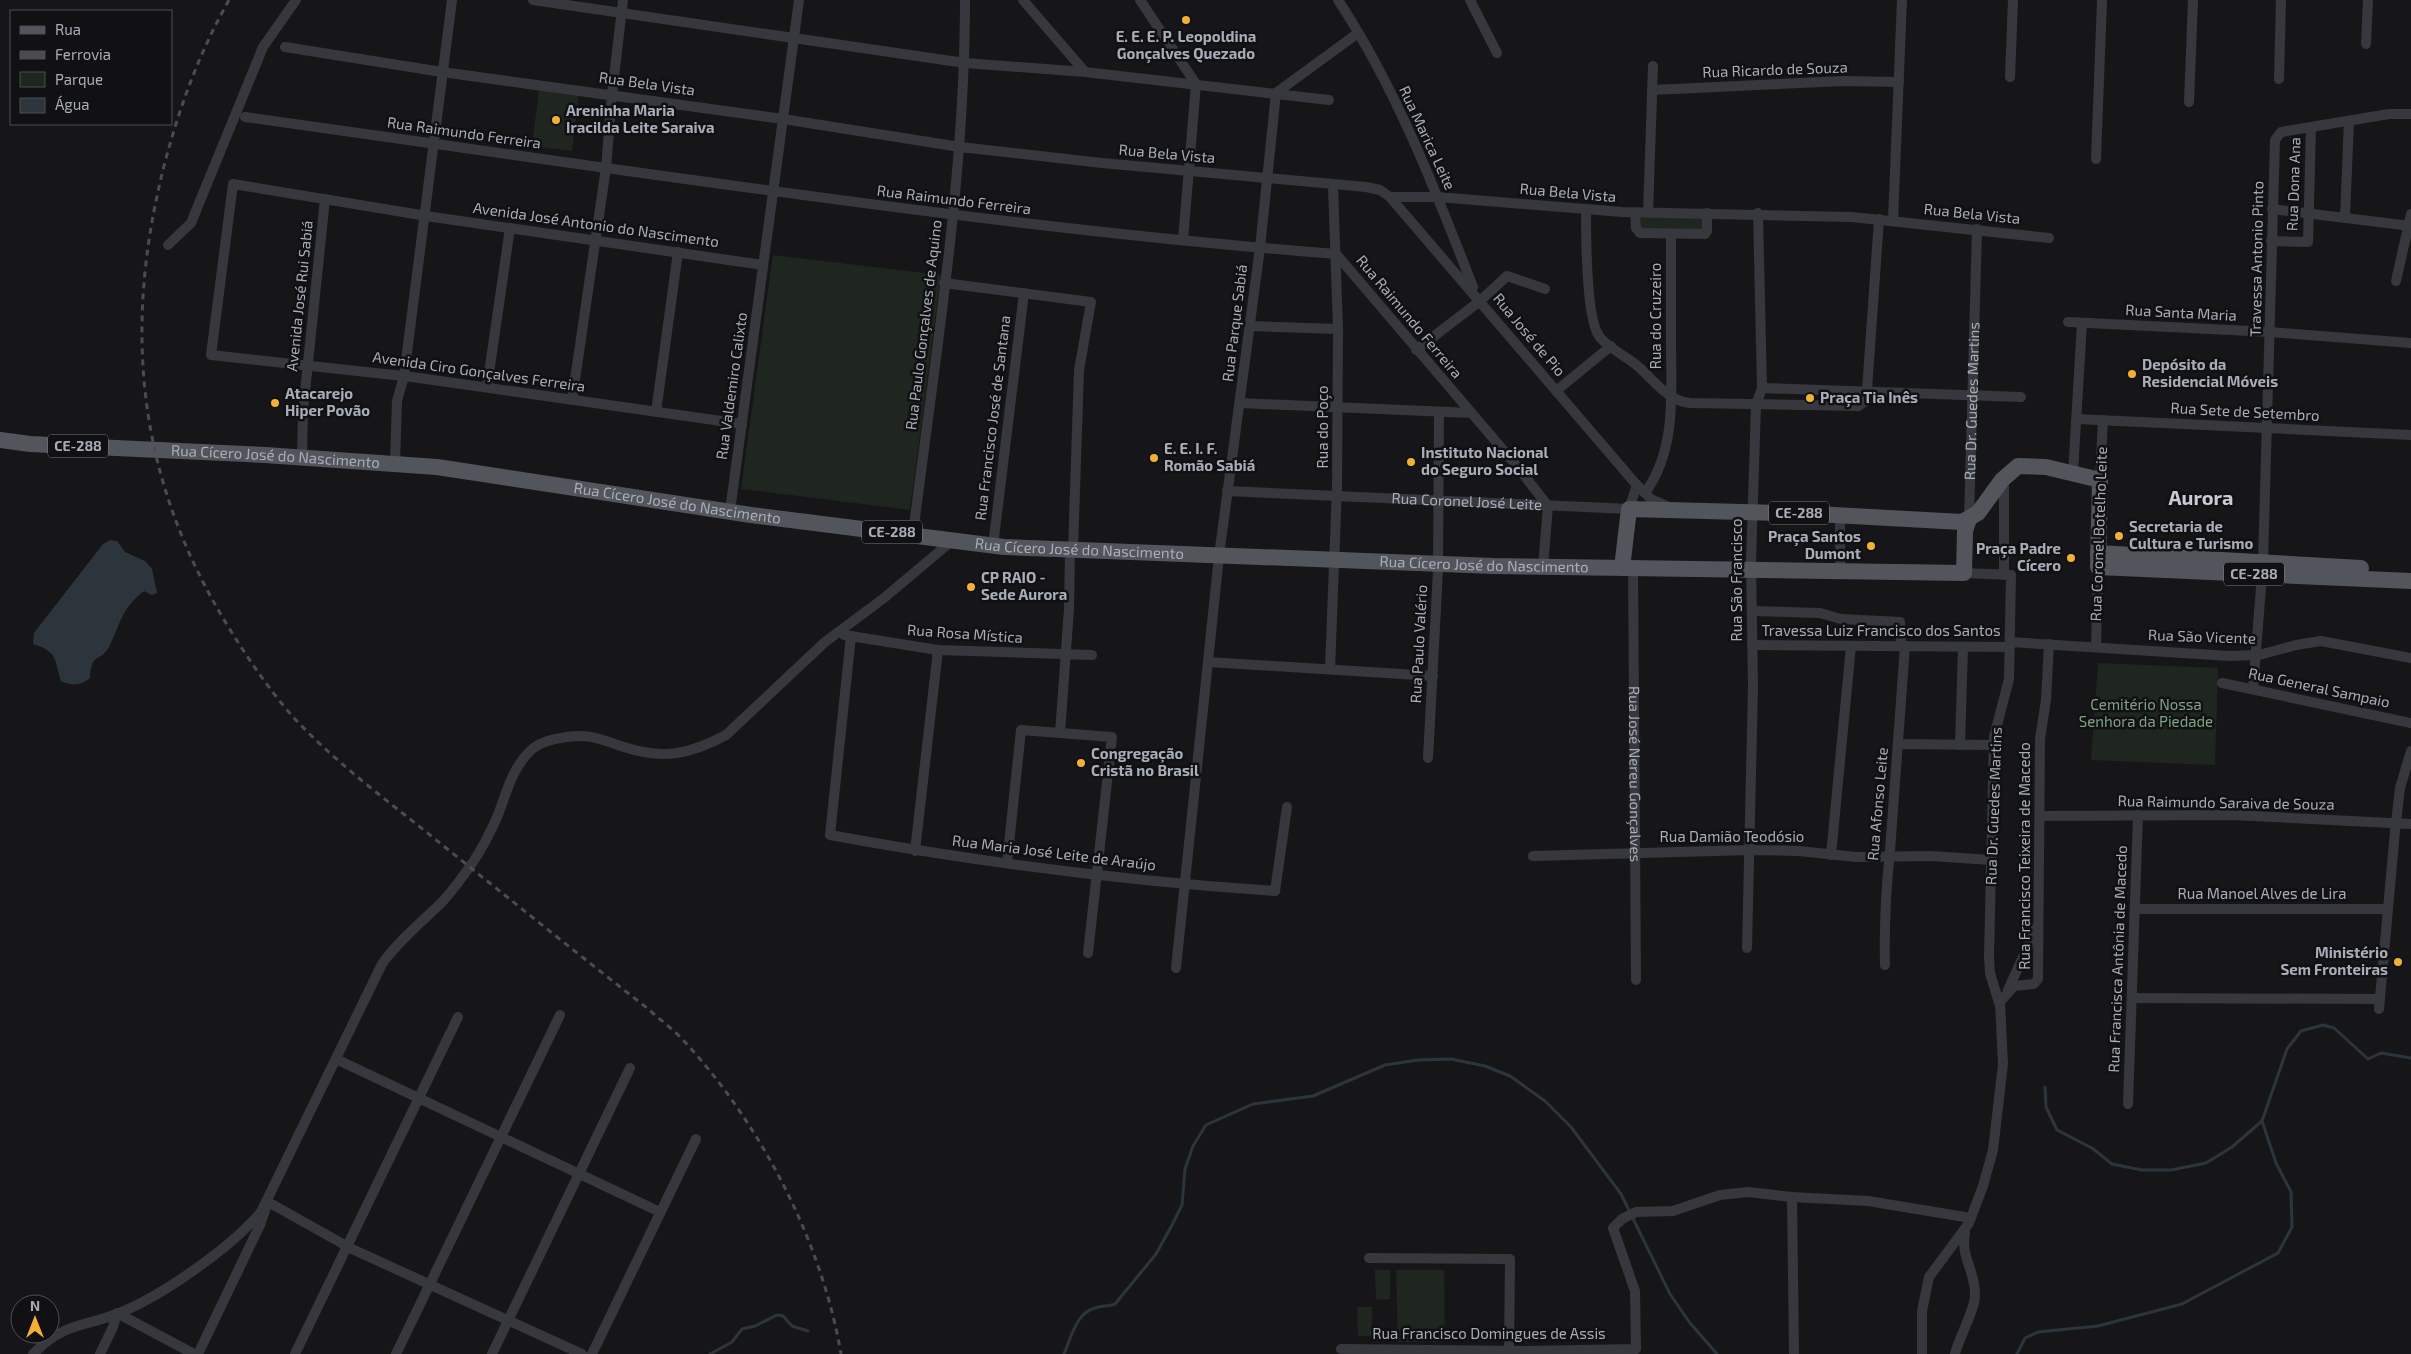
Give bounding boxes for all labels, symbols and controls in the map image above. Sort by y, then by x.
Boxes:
legend [10,10,172,125]
marker: E. E. E. P. Leopoldina Gonçalves Quezado [1180,14,1192,26]
text: Rua [55,20,81,38]
place label: E. E. E. P. Leopoldina Gonçalves Quezado [1116,27,1256,64]
text: Ferrovia [55,45,111,63]
street label: Rua Ricardo de Souza [1702,57,1848,81]
street label: Rua Bela Vista [598,67,696,99]
text: Parque [55,70,103,88]
street label: Rua Marica Leite [1396,83,1460,192]
text: Água [55,95,90,113]
place label: Areninha Maria Iracilda Leite Saraiva [566,101,715,136]
street label: Rua Raimundo Ferreira [386,112,542,152]
marker: Areninha Maria Iracilda Leite Saraiva [550,114,562,126]
street label: Rua Dona Ana [2282,137,2304,231]
street label: Rua Bela Vista [1118,140,1216,166]
street label: Rua Bela Vista [1519,179,1617,205]
street label: Rua Raimundo Ferreira [876,181,1032,217]
street label: Travessa Antonio Pinto [2246,181,2266,337]
street label: Avenida José Antonio do Nascimento [472,198,720,250]
street label: Rua Bela Vista [1923,199,2021,227]
street label: Avenida José Rui Sabiá [282,219,316,372]
street label: Rua Paulo Gonçalves de Aquino [901,219,946,431]
street label: Rua Raimundo Ferreira [1353,251,1467,382]
street label: Rua Parque Sabiá [1218,263,1250,383]
street label: Rua do Cruzeiro [1646,263,1664,369]
street label: Rua José de Pio [1490,289,1570,380]
street label: Rua Santa Maria [2125,300,2237,324]
street label: Rua Valdemiro Calixto [712,311,750,461]
street label: Rua Francisco José de Santana [970,314,1014,521]
street label: Rua Dr. Guedes Martins [1960,322,1982,480]
street label: Avenida Ciro Gonçalves Ferreira [372,347,587,396]
place label: Depósito da Residencial Móveis [2142,355,2278,390]
marker: Depósito da Residencial Móveis [2126,368,2138,380]
place label: Atacarejo Hiper Povão [285,384,370,419]
street label: Rua do Poço [1313,386,1332,468]
place label: Praça Tia Inês [1820,388,1918,408]
marker: Praça Tia Inês [1804,392,1816,404]
marker: Atacarejo Hiper Povão [269,397,281,409]
street label: Rua Sete de Setembro [2170,398,2320,424]
road number: CE-288 [48,434,108,458]
place label: E. E. I. F. Romão Sabiá [1164,439,1255,474]
street label: Rua Cícero José do Nascimento [171,441,381,471]
place label: Instituto Nacional do Seguro Social [1421,443,1549,478]
street label: Rua Coronel Botelho Leite [2086,446,2110,622]
marker: E. E. I. F. Romão Sabiá [1148,452,1160,464]
marker: Instituto Nacional do Seguro Social [1405,456,1417,468]
street label: Rua Cícero José do Nascimento [573,478,782,527]
district label: Aurora [2169,485,2233,509]
street label: Rua Coronel José Leite [1391,488,1543,513]
road number: CE-288 [1769,502,1829,524]
place label: Secretaria de Cultura e Turismo [2129,517,2253,552]
street label: Rua São Francisco [1727,518,1745,642]
road number: CE-288 [862,520,922,544]
place label: Praça Santos Dumont [1768,527,1861,562]
marker: Secretaria de Cultura e Turismo [2113,530,2125,542]
street label: Rua Cícero José do Nascimento [974,533,1184,562]
place label: Praça Padre Cícero [1976,539,2061,574]
marker: Praça Santos Dumont [1865,540,1877,552]
street label: Rua Cícero José do Nascimento [1379,552,1589,575]
marker: Praça Padre Cícero [2065,552,2077,564]
road number: CE-288 [2224,562,2284,586]
place label: CP RAIO - Sede Aurora [981,568,1067,603]
marker: CP RAIO - Sede Aurora [965,581,977,593]
street label: Rua Paulo Valério [1406,584,1430,704]
street label: Rua Rosa Mística [907,620,1023,646]
street label: Travessa Luiz Francisco dos Santos [1761,621,2001,639]
street label: Rua São Vicente [2148,625,2256,647]
street label: Rua General Sampaio [2247,663,2392,711]
street label: Rua José Nereu Gonçalves [1626,686,1645,862]
park label: Cemitério Nossa Senhora da Piedade [2079,695,2213,730]
street label: Rua Dr. Guedes Martins [1981,727,2005,885]
street label: Rua Francisco Teixeira de Macedo [2015,742,2033,970]
place label: Congregação Cristã no Brasil [1091,744,1199,779]
street label: Rua Afonso Leite [1863,746,1891,861]
marker: Congregação Cristã no Brasil [1075,757,1087,769]
street label: Rua Raimundo Saraiva de Souza [2117,791,2335,813]
street label: Rua Damião Teodósio [1660,827,1804,845]
street label: Rua Maria José Leite de Araújo [951,831,1157,874]
street label: Rua Francisca Antônia de Macedo [2104,845,2130,1073]
street label: Rua Manoel Alves de Lira [2177,884,2347,902]
place label: Ministério Sem Fronteiras [2280,943,2388,978]
marker: Ministério Sem Fronteiras [2392,956,2404,968]
north arrow [10,1294,60,1344]
text: N [30,1297,40,1314]
street label: Rua Francisco Domingues de Assis [1372,1324,1606,1342]

